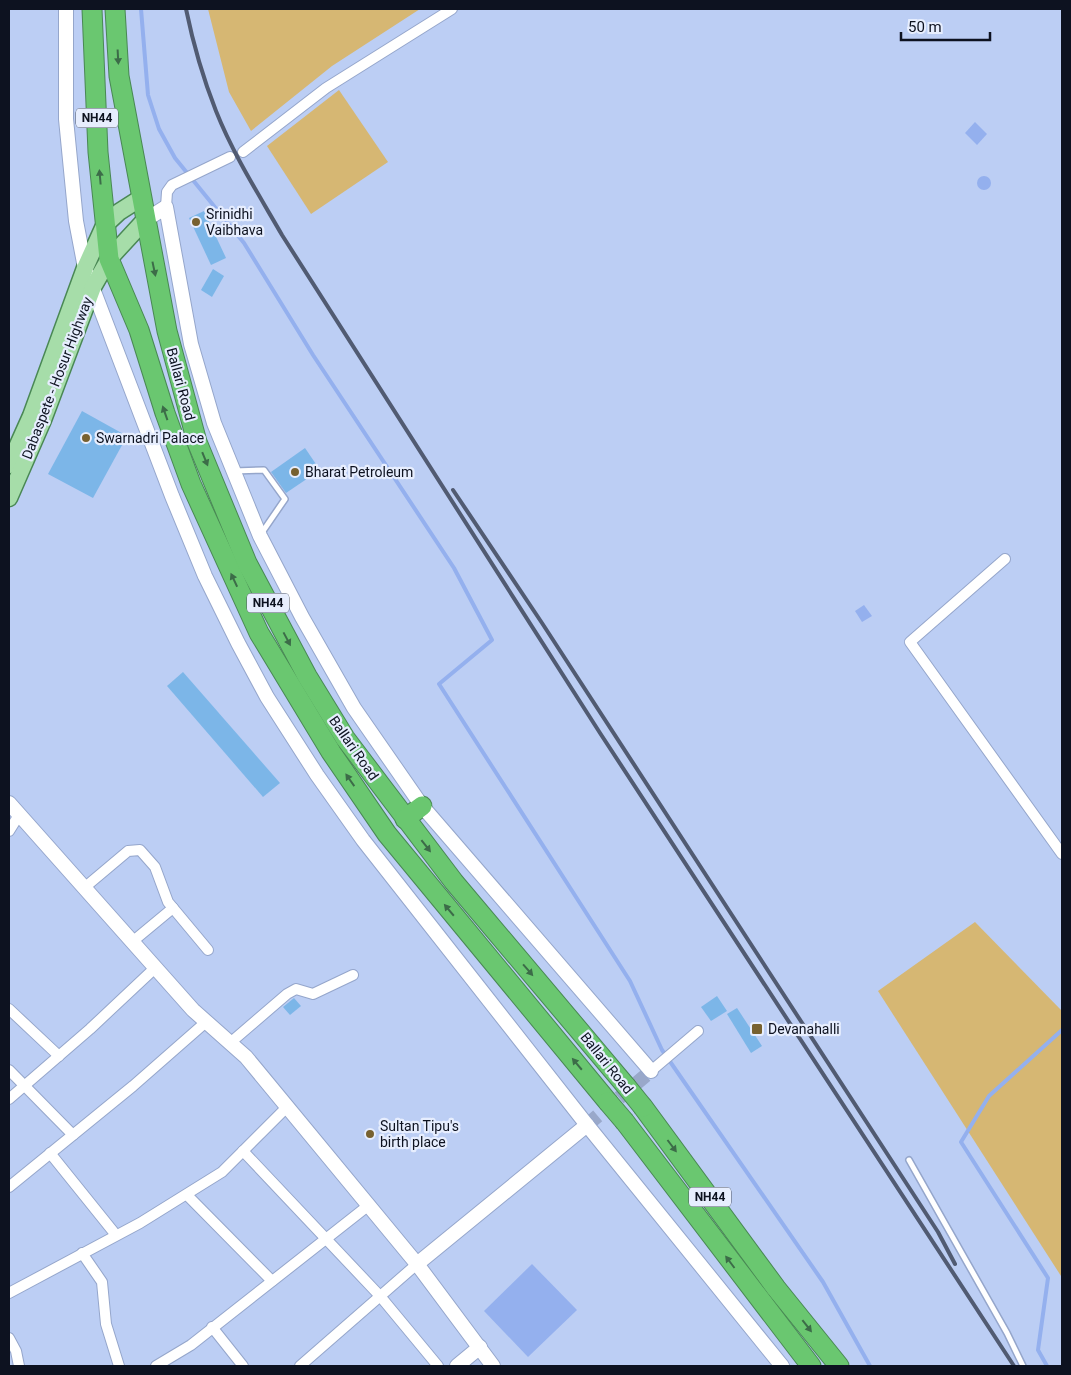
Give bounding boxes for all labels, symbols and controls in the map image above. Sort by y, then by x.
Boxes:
scale bar [901,10,990,42]
text: 50 m [908,18,942,36]
one-way arrow [115,50,123,66]
road number: NH44 [76,109,118,128]
one-way arrow [96,169,104,185]
place label: Srinidhi Vaibhava [206,206,263,238]
marker: Srinidhi Vaibhava [190,216,202,228]
one-way arrow [150,261,158,276]
street label: Dabaspete - Hosur Highway [19,294,95,461]
street label: Ballari Road [164,346,198,422]
one-way arrow [161,406,168,421]
place label: Swarnadri Palace [96,430,204,446]
marker: Swarnadri Palace [80,432,92,444]
one-way arrow [201,452,209,467]
place label: Bharat Petroleum [305,464,413,480]
marker: Bharat Petroleum [289,466,301,478]
one-way arrow [229,572,238,587]
road number: NH44 [247,594,289,612]
one-way arrow [283,631,291,646]
street label: Ballari Road [326,713,382,783]
one-way arrow [345,773,355,787]
one-way arrow [421,839,431,853]
one-way arrow [443,903,454,916]
one-way arrow [522,964,534,976]
place label: Devanahalli [768,1021,840,1037]
marker: Devanahalli [750,1022,764,1036]
street label: Ballari Road [577,1029,637,1097]
one-way arrow [572,1058,583,1071]
place label: Sultan Tipu's birth place [380,1118,459,1150]
marker: Sultan Tipu's birth place [364,1128,376,1140]
one-way arrow [667,1139,678,1152]
road number: NH44 [689,1188,731,1206]
one-way arrow [724,1256,735,1269]
one-way arrow [801,1319,812,1332]

